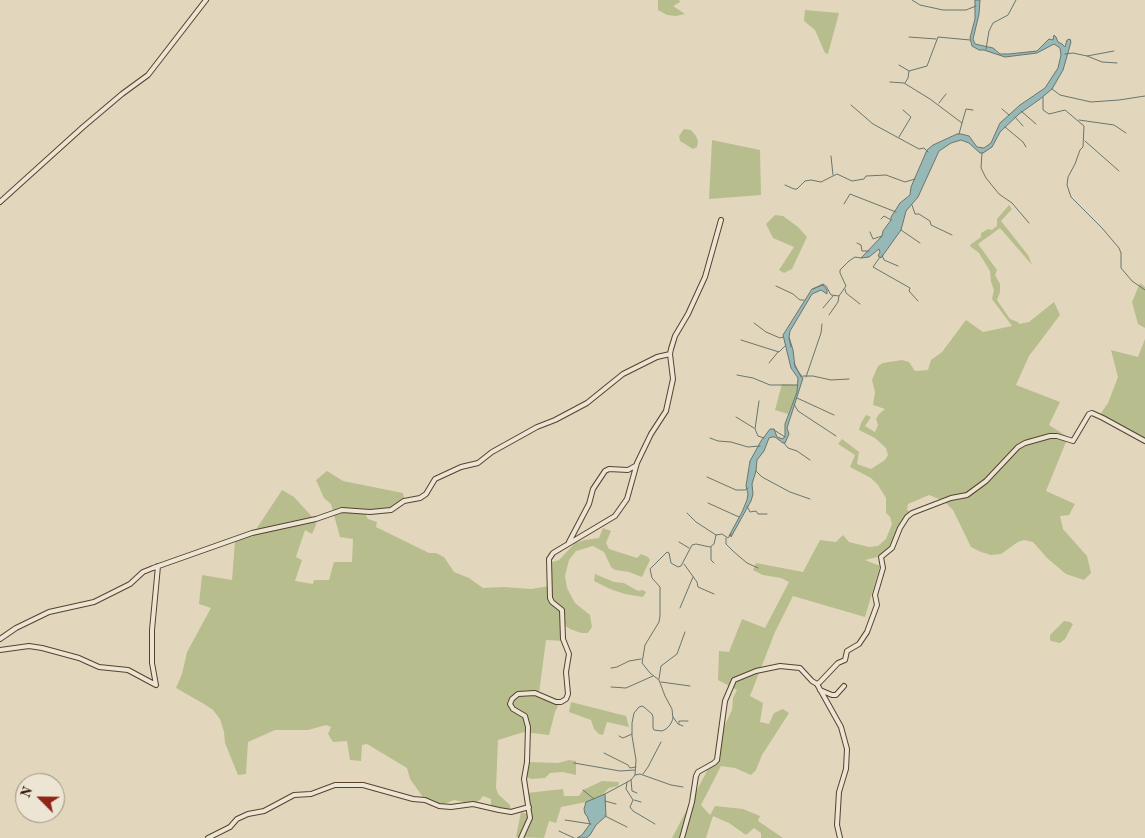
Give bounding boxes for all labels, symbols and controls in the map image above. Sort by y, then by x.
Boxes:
north arrow [15,773,65,823]
text: N [19,785,36,800]

